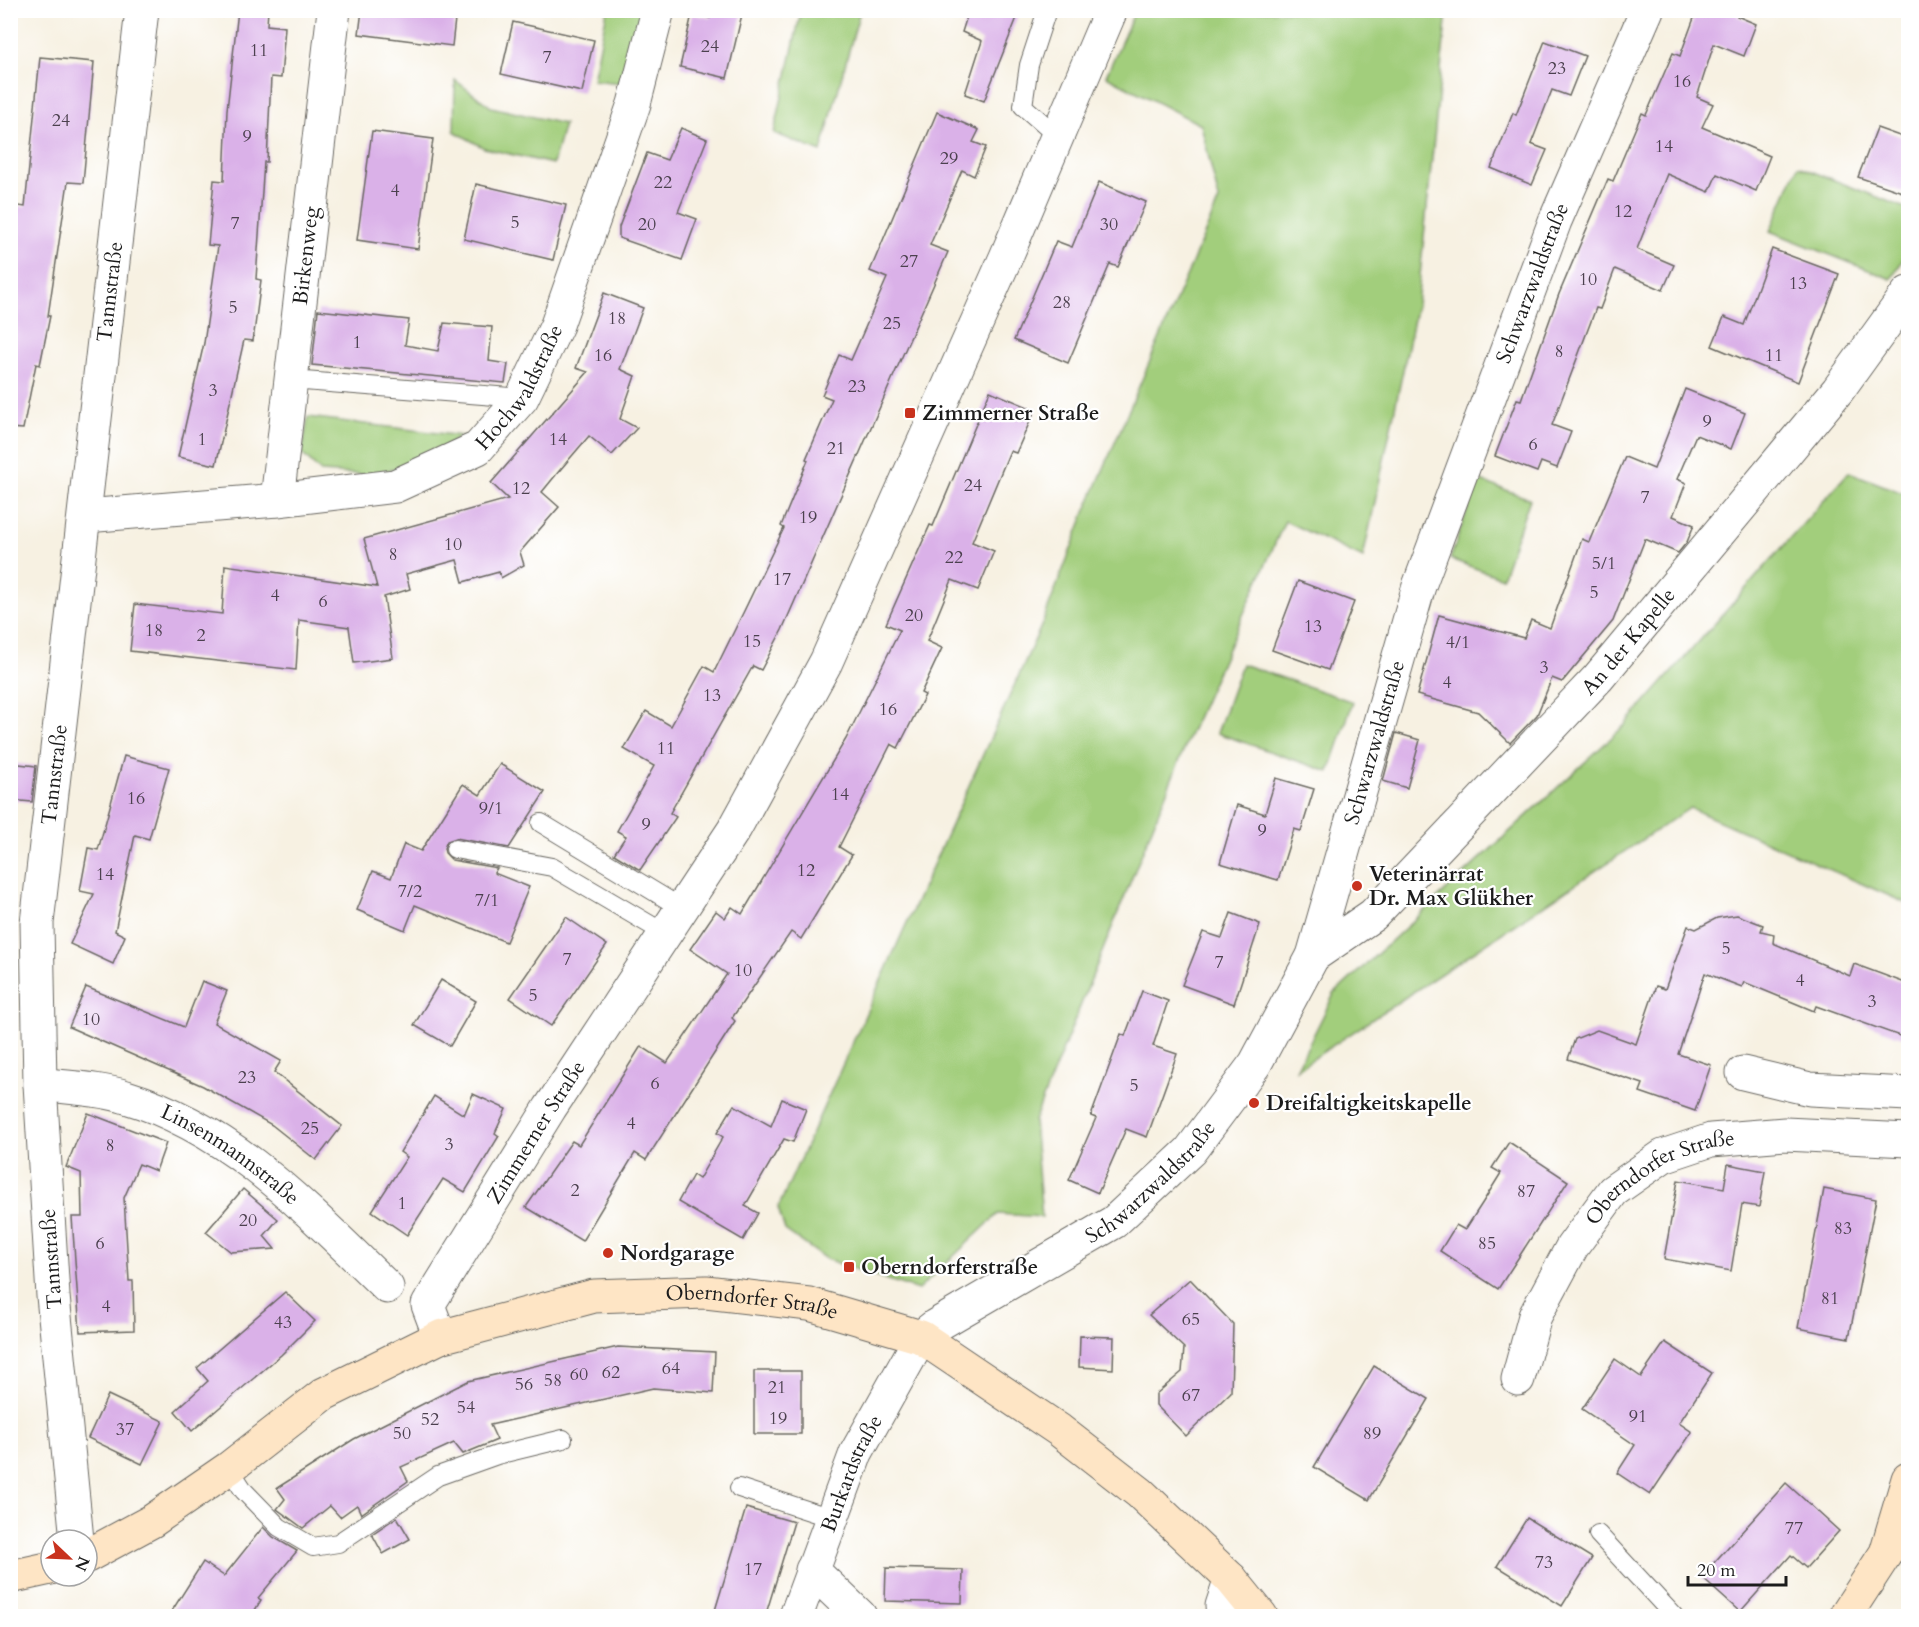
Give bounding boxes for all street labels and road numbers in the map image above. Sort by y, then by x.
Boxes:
street label: Schwarzwaldstraße [1489,198,1576,368]
street label: Birkenweg [286,205,326,306]
street label: Tannstraße [90,240,130,344]
street label: Hochwaldstraße [469,320,570,457]
street label: An der Kapelle [1575,582,1682,702]
street label: Schwarzwaldstraße [1337,657,1412,828]
street label: Tannstraße [34,723,75,826]
street label: Zimmerner Straße [480,1055,592,1210]
street label: Linsenmannstraße [156,1097,306,1212]
street label: Schwarzwaldstraße [1080,1115,1223,1251]
street label: Oberndorfer Straße [1579,1124,1736,1231]
street label: Tannstraße [34,1208,69,1310]
street label: Oberndorfer Straße [665,1278,842,1327]
street label: Burkardstraße [814,1410,890,1536]

